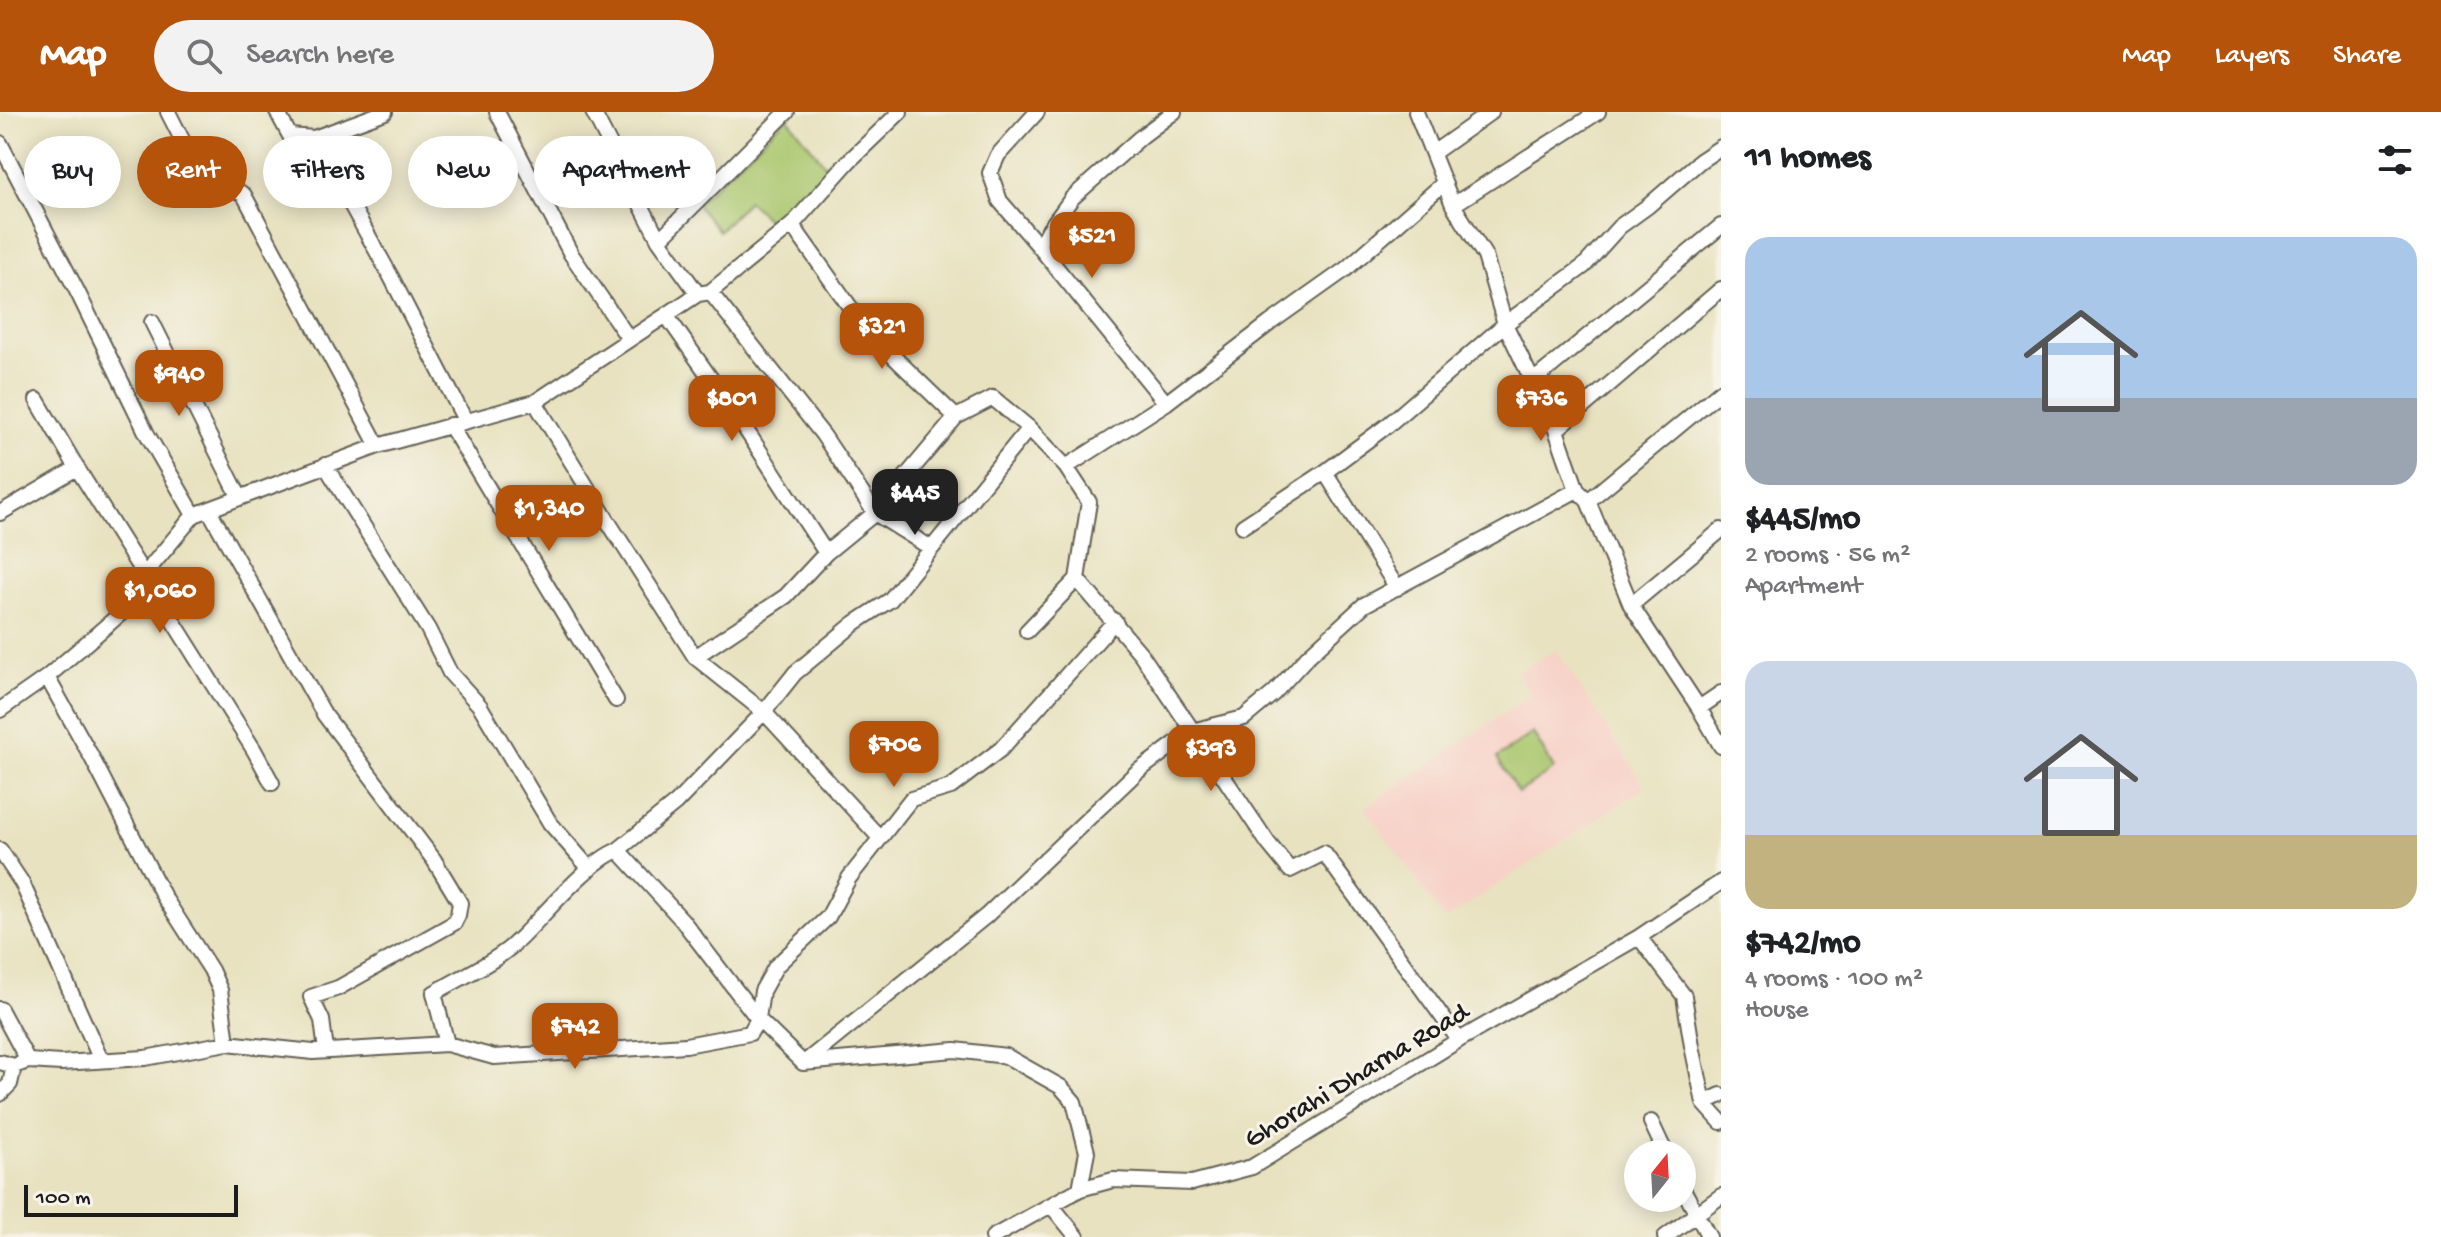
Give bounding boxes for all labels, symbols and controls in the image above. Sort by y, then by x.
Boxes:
search box [154,20,714,92]
text: Map [40,34,106,78]
icon: search [182,34,226,78]
text: Search here [246,39,394,74]
text: Map [2122,40,2171,73]
text: Layers [2215,40,2289,73]
text: Share [2333,40,2401,73]
chip: Buy [24,136,121,208]
chip: Rent [137,136,247,208]
chip: Filters [263,136,392,208]
chip: New [408,136,518,208]
chip: Apartment [534,136,716,208]
icon: filters [2373,138,2417,182]
text: 11 homes [1745,140,1871,180]
pin: $521 [1045,212,1139,280]
text: $521 [1068,222,1116,253]
icon: home [2009,289,2153,433]
pin: $321 [835,303,929,371]
text: $321 [858,313,906,344]
pin: $940 [132,350,226,418]
text: $940 [153,360,205,391]
pin: $801 [685,375,779,443]
pin: $736 [1494,375,1588,443]
text: $801 [706,385,758,416]
text: $736 [1515,385,1567,416]
pin: $445 [868,469,962,537]
text: $445 [890,479,940,510]
pin: $1,340 [484,485,614,553]
text: $1,340 [514,495,584,526]
text: $445/mo [1745,501,1860,541]
text: 2 rooms · 56 m² [1745,541,1910,572]
pin: $1,060 [95,567,225,635]
text: Apartment [1745,572,1862,603]
text: $1,060 [123,577,197,608]
icon: home [2009,713,2153,857]
pin: $706 [847,721,941,789]
pin: $393 [1164,725,1258,793]
text: $706 [867,731,921,762]
text: $393 [1185,735,1237,766]
text: $742/mo [1745,925,1861,965]
text: 4 rooms · 100 m² [1745,965,1923,996]
street label: Ghorahi Dharna Road [1239,996,1478,1157]
text: House [1745,996,1809,1027]
pin: $742 [528,1003,622,1071]
text: $742 [550,1013,600,1044]
north arrow [1624,1140,1696,1212]
map controls [1624,1140,1696,1212]
scale bar [24,1181,238,1217]
text: 100 m [36,1186,91,1212]

